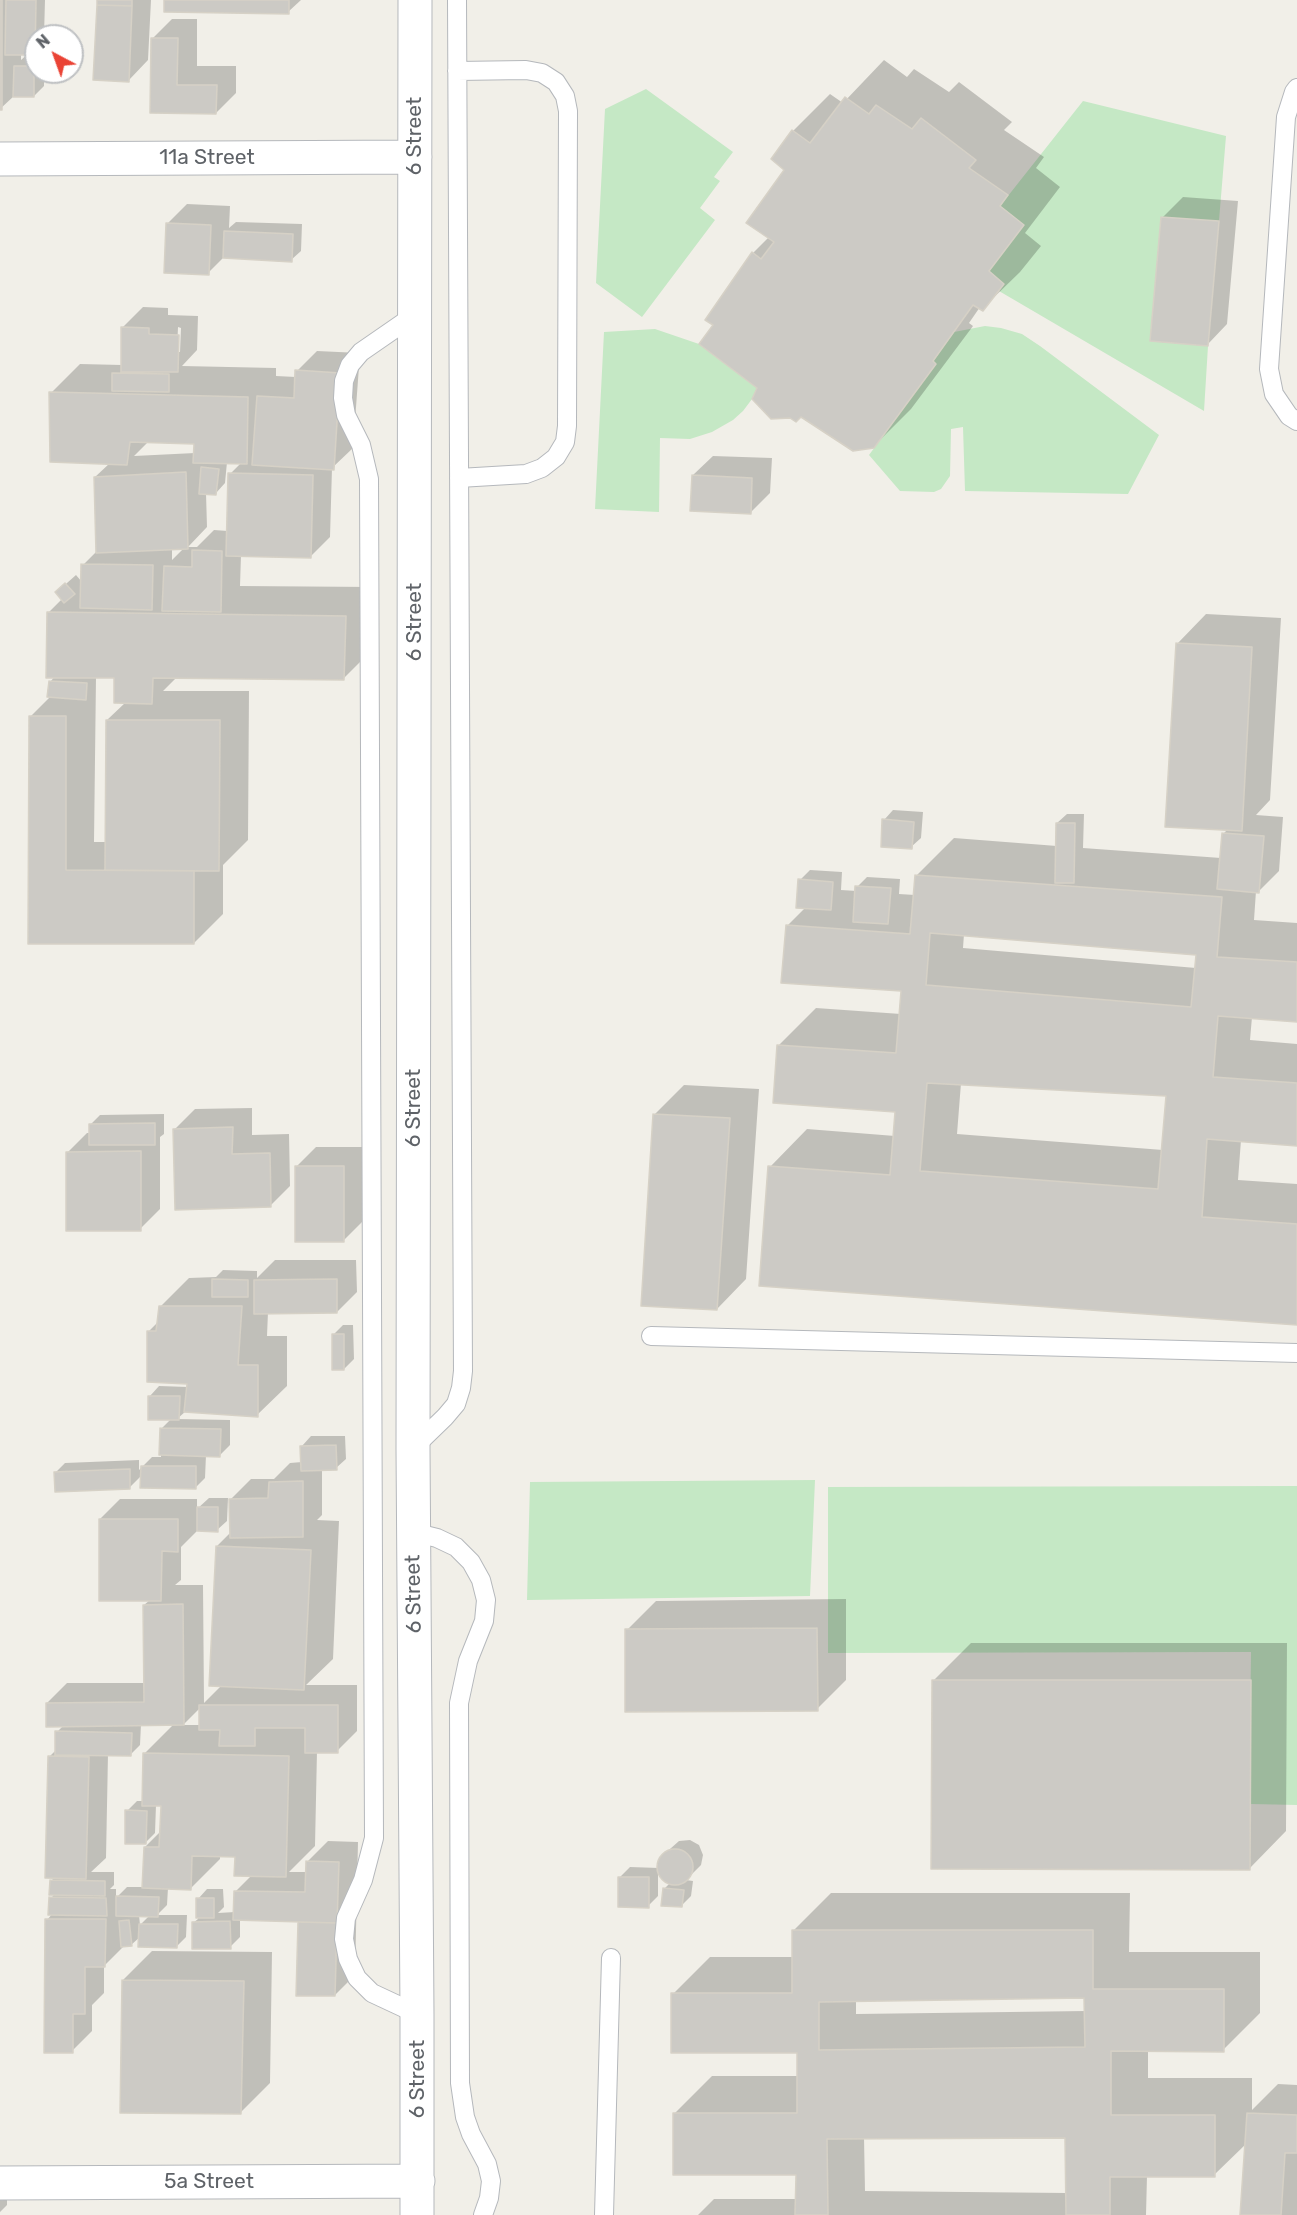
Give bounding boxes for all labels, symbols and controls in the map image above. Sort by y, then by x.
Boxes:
north arrow [24,24,84,84]
text: N [33,31,54,52]
street label: 6 Street [402,97,428,175]
street label: 11a Street [159,145,255,171]
street label: 6 Street [402,583,428,661]
street label: 6 Street [401,1069,427,1147]
street label: 6 Street [401,1555,427,1633]
street label: 6 Street [405,2040,431,2118]
street label: 5a Street [164,2169,254,2195]

